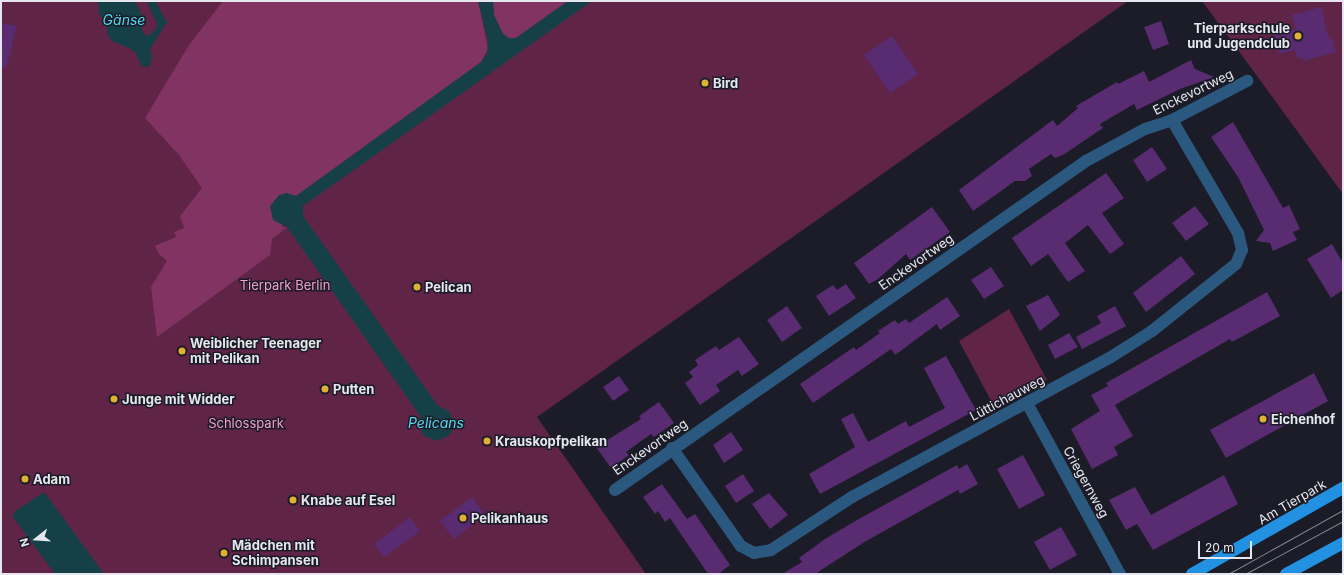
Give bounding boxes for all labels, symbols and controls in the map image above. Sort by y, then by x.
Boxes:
water label: Gänse [103,12,145,28]
place label: Tierparkschule und Jugendclub [1187,21,1290,52]
marker: Tierparkschule und Jugendclub [1293,31,1303,41]
street label: Enckevortweg [1150,66,1236,118]
place label: Bird [713,75,738,91]
marker: Bird [700,78,710,88]
street label: Enckevortweg [876,231,956,293]
park label: Tierpark Berlin [240,277,330,293]
place label: Pelican [425,279,472,295]
marker: Pelican [412,282,422,292]
place label: Weiblicher Teenager mit Pelikan [190,336,321,367]
marker: Weiblicher Teenager mit Pelikan [177,346,187,356]
street label: Lüttichauweg [967,372,1047,424]
place label: Putten [333,381,374,397]
marker: Putten [320,384,330,394]
place label: Junge mit Widder [122,391,234,407]
marker: Junge mit Widder [109,394,119,404]
place label: Eichenhof [1271,411,1335,427]
marker: Eichenhof [1258,414,1268,424]
park label: Schlosspark [208,415,284,431]
water label: Pelicans [408,415,464,431]
street label: Enckevortweg [610,416,690,478]
place label: Krauskopfpelikan [495,433,607,449]
marker: Krauskopfpelikan [482,436,492,446]
street label: Criegernweg [1060,443,1112,521]
place label: Adam [33,471,70,487]
marker: Adam [20,474,30,484]
street label: Am Tierpark [1255,476,1329,528]
place label: Knabe auf Esel [301,492,395,508]
marker: Knabe auf Esel [288,495,298,505]
place label: Pelikanhaus [471,510,548,526]
marker: Pelikanhaus [458,513,468,523]
north arrow [16,519,56,559]
scale bar [1200,533,1254,559]
text: N [17,536,32,549]
place label: Mädchen mit Schimpansen [232,538,319,569]
text: 20 m [1205,540,1234,555]
marker: Mädchen mit Schimpansen [219,548,229,558]

